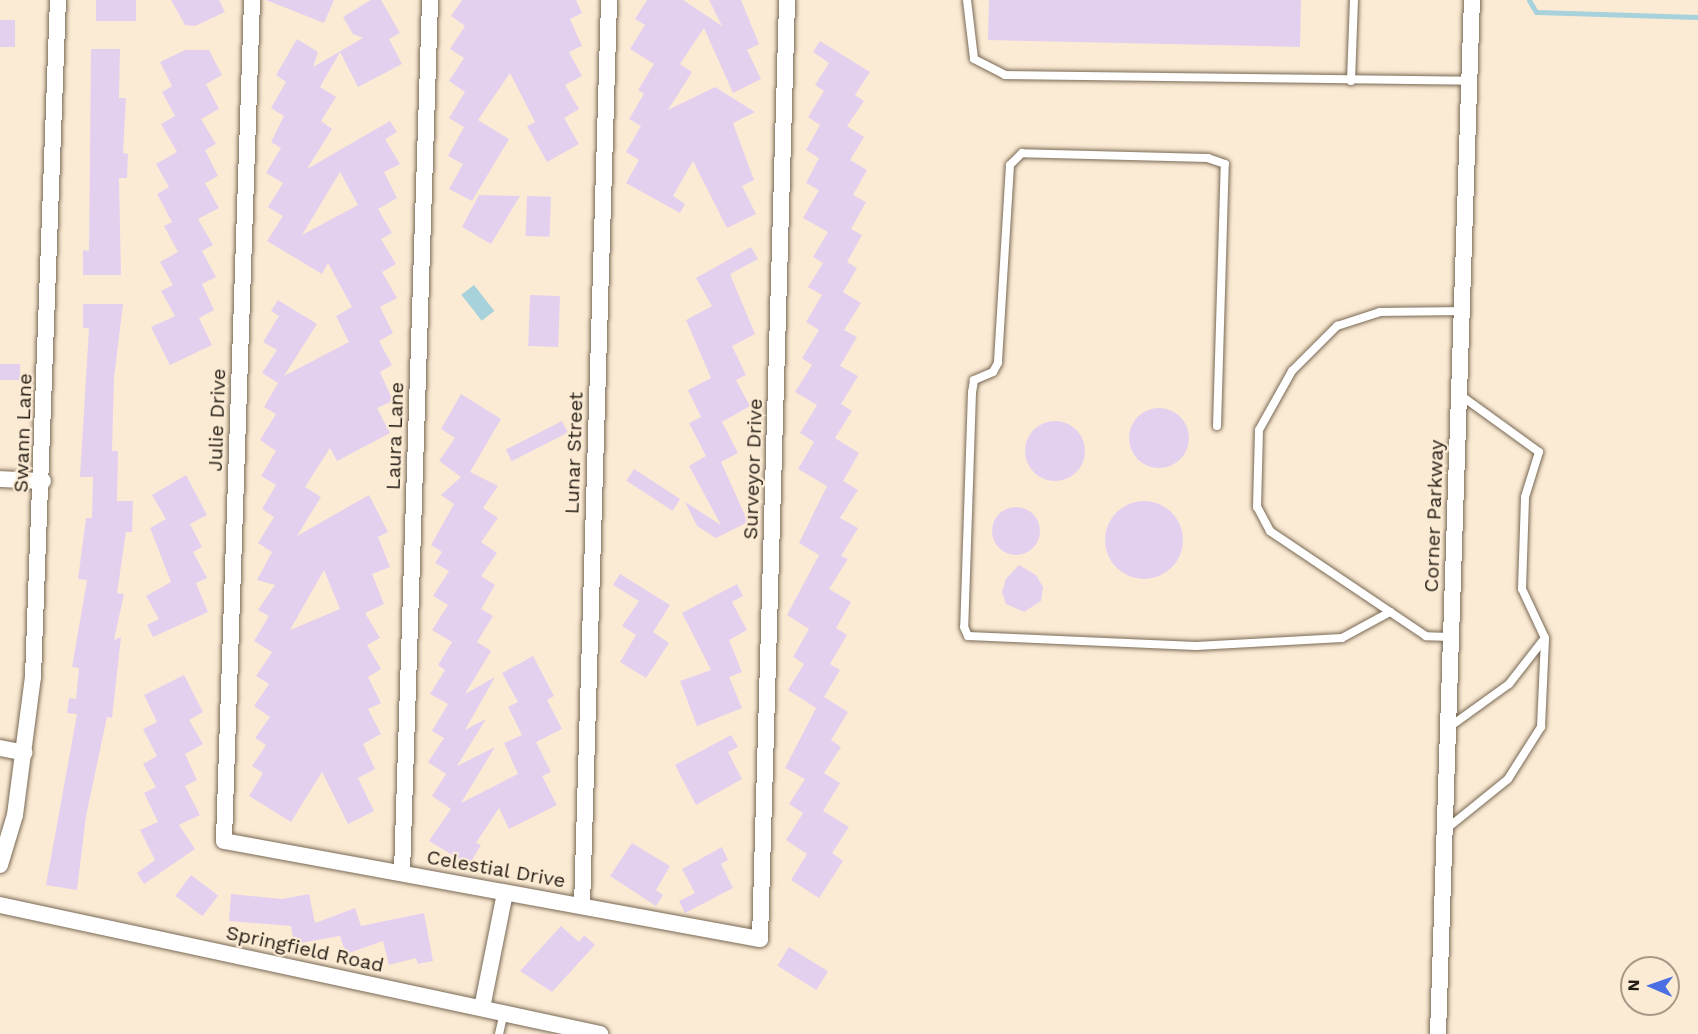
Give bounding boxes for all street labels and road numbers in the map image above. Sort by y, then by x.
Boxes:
street label: Julie Drive [203,368,231,472]
street label: Swann Lane [9,373,37,493]
street label: Laura Lane [381,381,409,491]
street label: Lunar Street [560,391,588,515]
street label: Surveyor Drive [739,398,767,540]
street label: Corner Parkway [1419,439,1449,593]
street label: Celestial Drive [424,845,568,893]
street label: Springfield Road [224,921,386,977]

